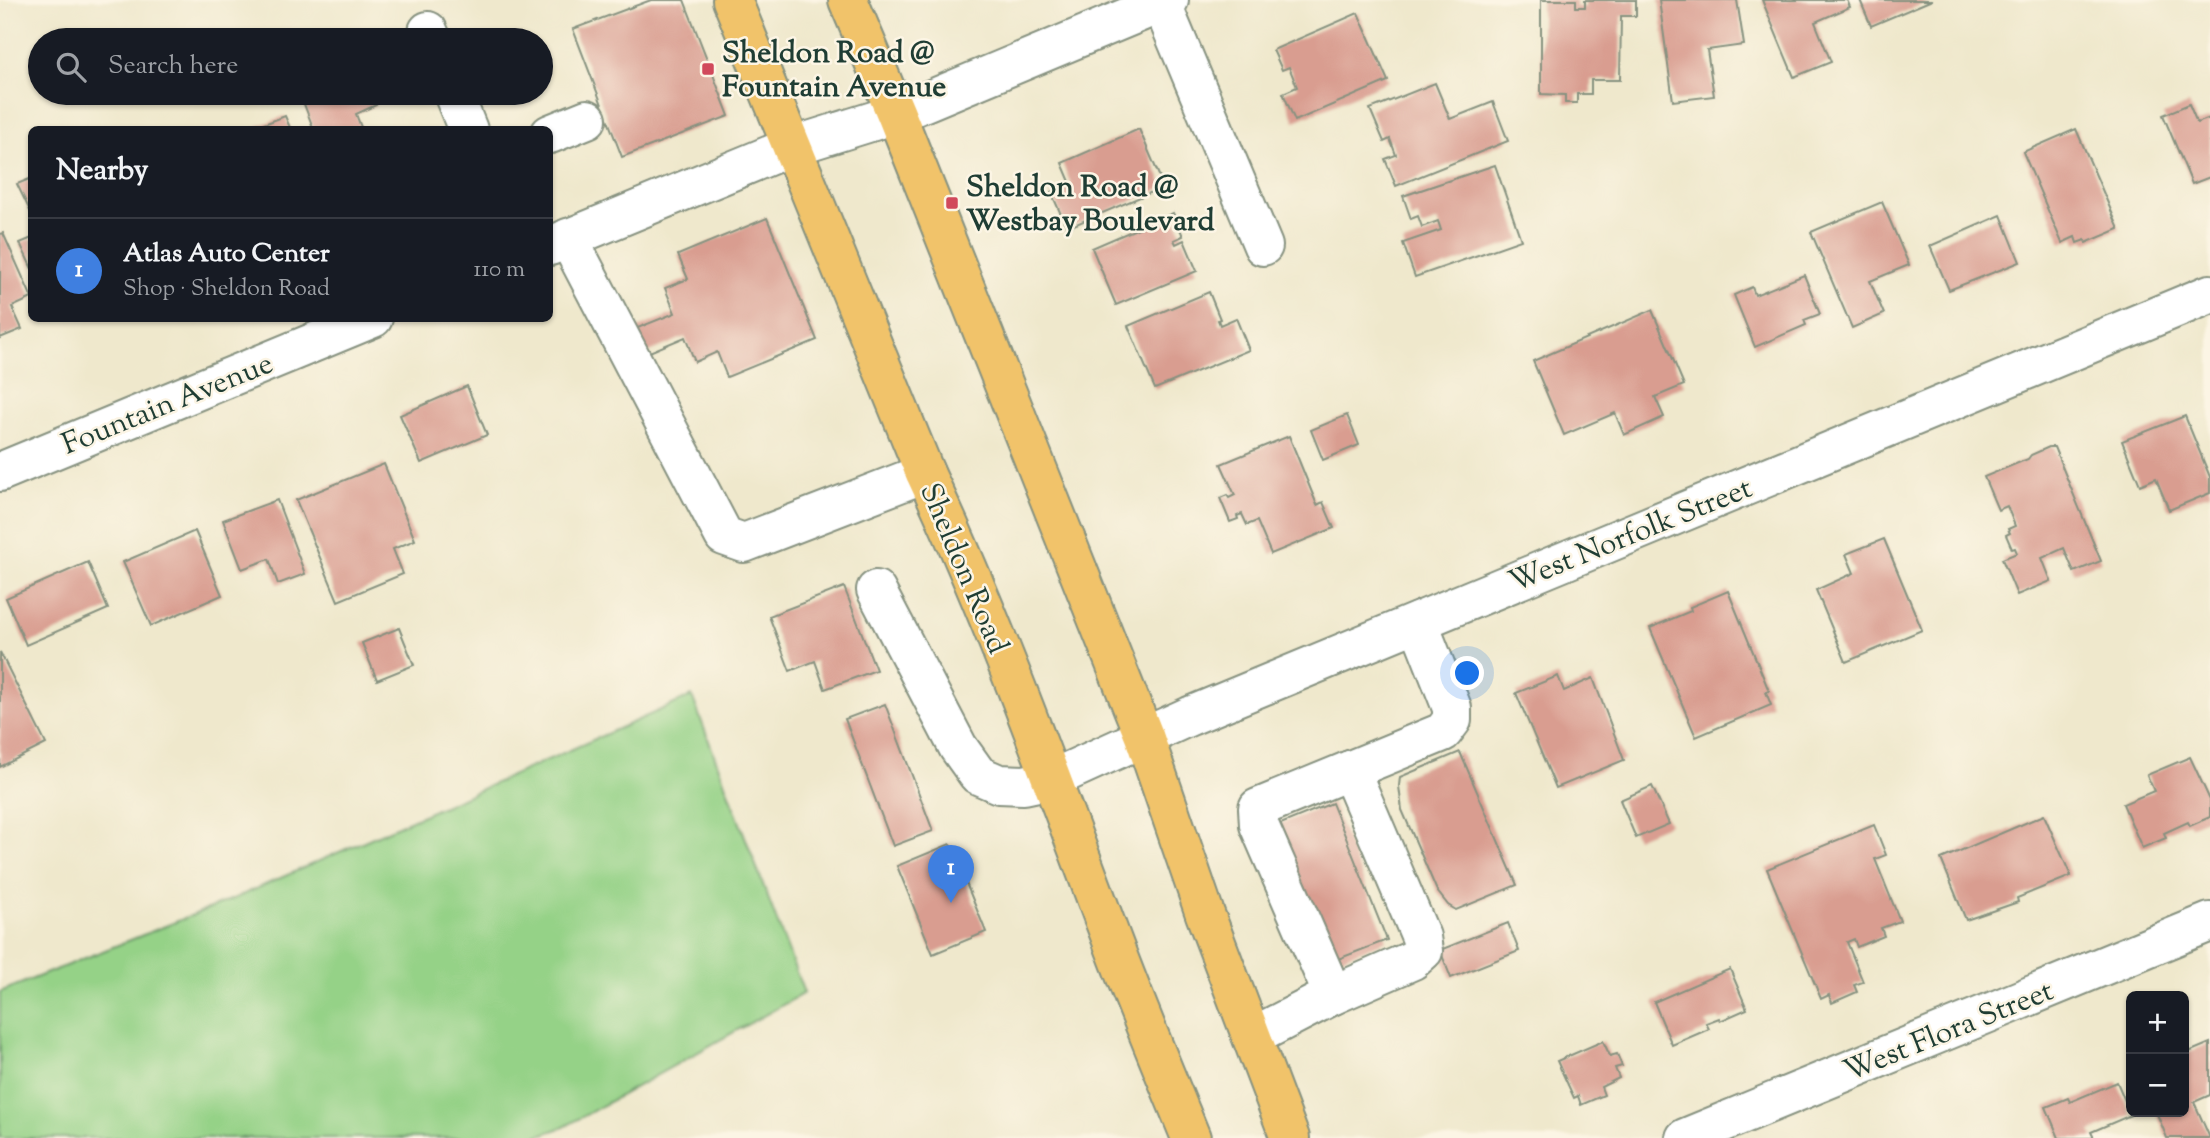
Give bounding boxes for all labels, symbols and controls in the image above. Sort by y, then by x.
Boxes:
search box [28,28,553,105]
place label: Sheldon Road @ Fountain Avenue [722,33,946,110]
icon: search [52,48,90,86]
text: Search here [108,48,238,85]
marker: Sheldon Road @ Fountain Avenue [700,61,716,77]
text: Nearby [56,150,148,193]
place label: Sheldon Road @ Westbay Boulevard [966,167,1215,244]
marker: Sheldon Road @ Westbay Boulevard [944,195,960,211]
text: Atlas Auto Center [123,236,330,273]
text: 1 [75,254,83,287]
text: 110 m [474,254,525,287]
text: Shop · Sheldon Road [123,273,330,306]
street label: Fountain Avenue [56,343,280,467]
street label: West Norfolk Street [1503,468,1759,605]
street label: Sheldon Road [907,477,1018,661]
your location [1450,656,1484,690]
pin: 1 [928,845,974,903]
street label: West Flora Street [1838,971,2060,1094]
map controls [2126,991,2189,1117]
button: + [2126,991,2189,1054]
button: − [2126,1054,2189,1117]

